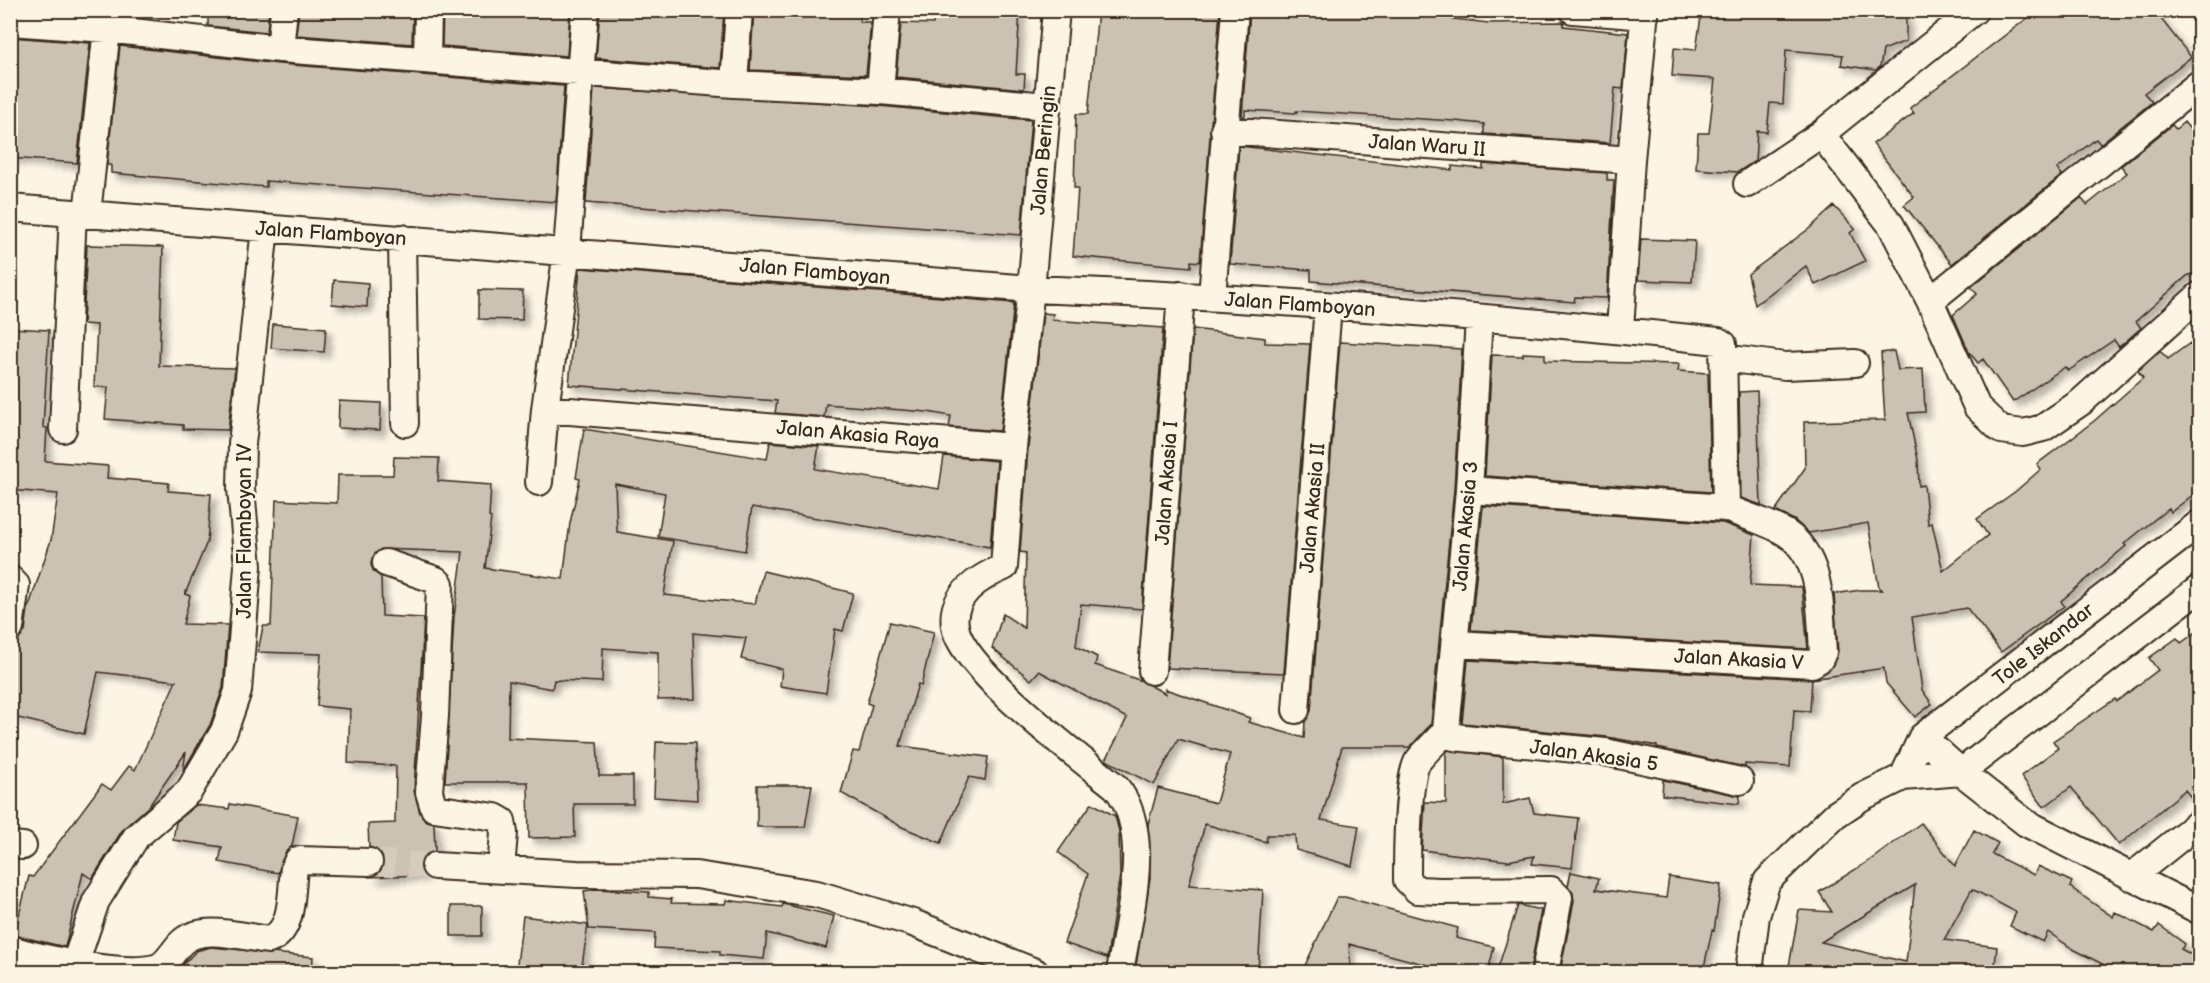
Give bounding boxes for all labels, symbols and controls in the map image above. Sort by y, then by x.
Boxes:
street label: Jalan Beringin [1026,84,1062,216]
street label: Jalan Waru II [1368,130,1486,162]
street label: Jalan Flamboyan [255,217,407,251]
street label: Jalan Flamboyan [738,253,891,291]
street label: Jalan Flamboyan [1224,288,1376,322]
street label: Jalan Akasia Raya [776,416,940,454]
street label: Jalan Akasia I [1151,420,1183,546]
street label: Jalan Akasia II [1295,442,1331,574]
street label: Jalan Flamboyan IV [233,443,257,619]
street label: Jalan Akasia 3 [1448,460,1484,592]
street label: Tole Iskandar [1989,598,2099,692]
street label: Jalan Akasia V [1674,645,1805,675]
street label: Jalan Akasia 5 [1528,735,1660,777]

